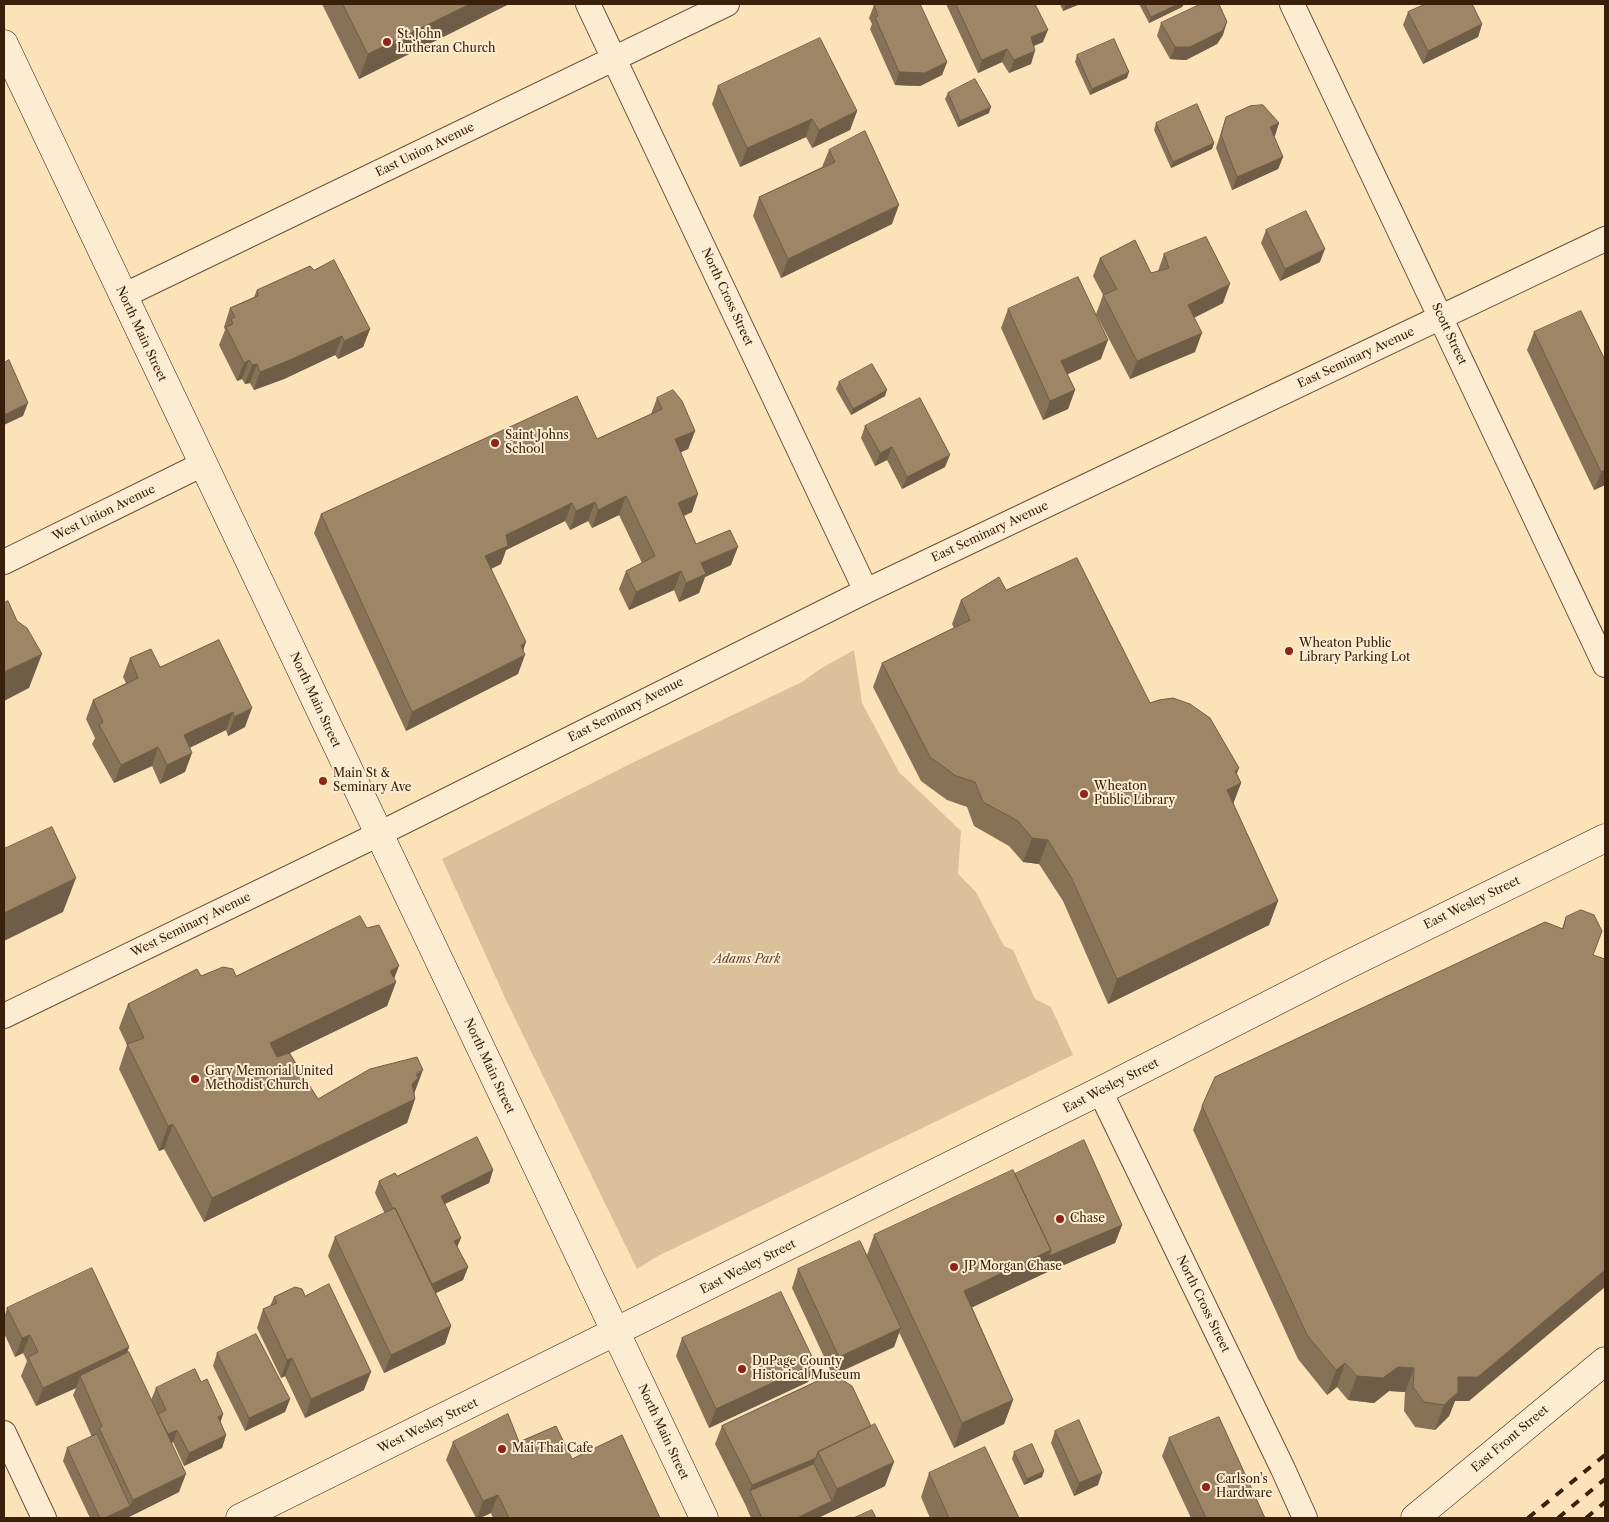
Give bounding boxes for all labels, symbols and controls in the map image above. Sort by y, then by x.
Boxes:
place label: St. John Lutheran Church [397,28,496,56]
marker: St. John Lutheran Church [381,36,393,48]
street label: East Union Avenue [373,120,477,180]
street label: North Cross Street [698,246,756,348]
street label: North Main Street [113,284,169,384]
street label: Scott Street [1428,301,1470,367]
street label: East Seminary Avenue [1295,325,1417,391]
place label: Saint Johns School [505,429,569,457]
marker: Saint Johns School [489,437,501,449]
street label: West Union Avenue [50,482,158,544]
street label: East Seminary Avenue [929,499,1051,565]
place label: Wheaton Public Library Parking Lot [1299,637,1410,665]
marker: Wheaton Public Library Parking Lot [1283,645,1295,657]
street label: North Main Street [287,650,343,750]
street label: East Seminary Avenue [566,675,686,745]
place label: Main St & Seminary Ave [333,767,412,795]
marker: Main St & Seminary Ave [317,775,329,787]
place label: Wheaton Public Library [1094,780,1175,808]
marker: Wheaton Public Library [1078,788,1090,800]
street label: East Wesley Street [1422,873,1522,933]
street label: West Seminary Avenue [129,890,253,960]
park label: Adams Park [713,953,781,967]
street label: North Main Street [461,1016,517,1116]
street label: East Wesley Street [1061,1056,1161,1116]
place label: Gary Memorial United Methodist Church [205,1065,333,1093]
marker: Gary Memorial United Methodist Church [189,1073,201,1085]
place label: Chase [1070,1212,1105,1226]
marker: Chase [1054,1213,1066,1225]
street label: East Wesley Street [698,1237,798,1297]
street label: North Cross Street [1173,1253,1233,1355]
place label: JP Morgan Chase [964,1260,1062,1274]
marker: JP Morgan Chase [948,1261,960,1273]
place label: DuPage County Historical Museum [752,1355,861,1383]
marker: DuPage County Historical Museum [736,1363,748,1375]
street label: North Main Street [635,1382,691,1482]
street label: West Wesley Street [376,1396,480,1456]
street label: East Front Street [1469,1403,1551,1475]
place label: Mai Thai Cafe [512,1442,593,1456]
marker: Mai Thai Cafe [496,1443,508,1455]
place label: Carlson's Hardware [1216,1473,1272,1501]
marker: Carlson's Hardware [1200,1481,1212,1493]

